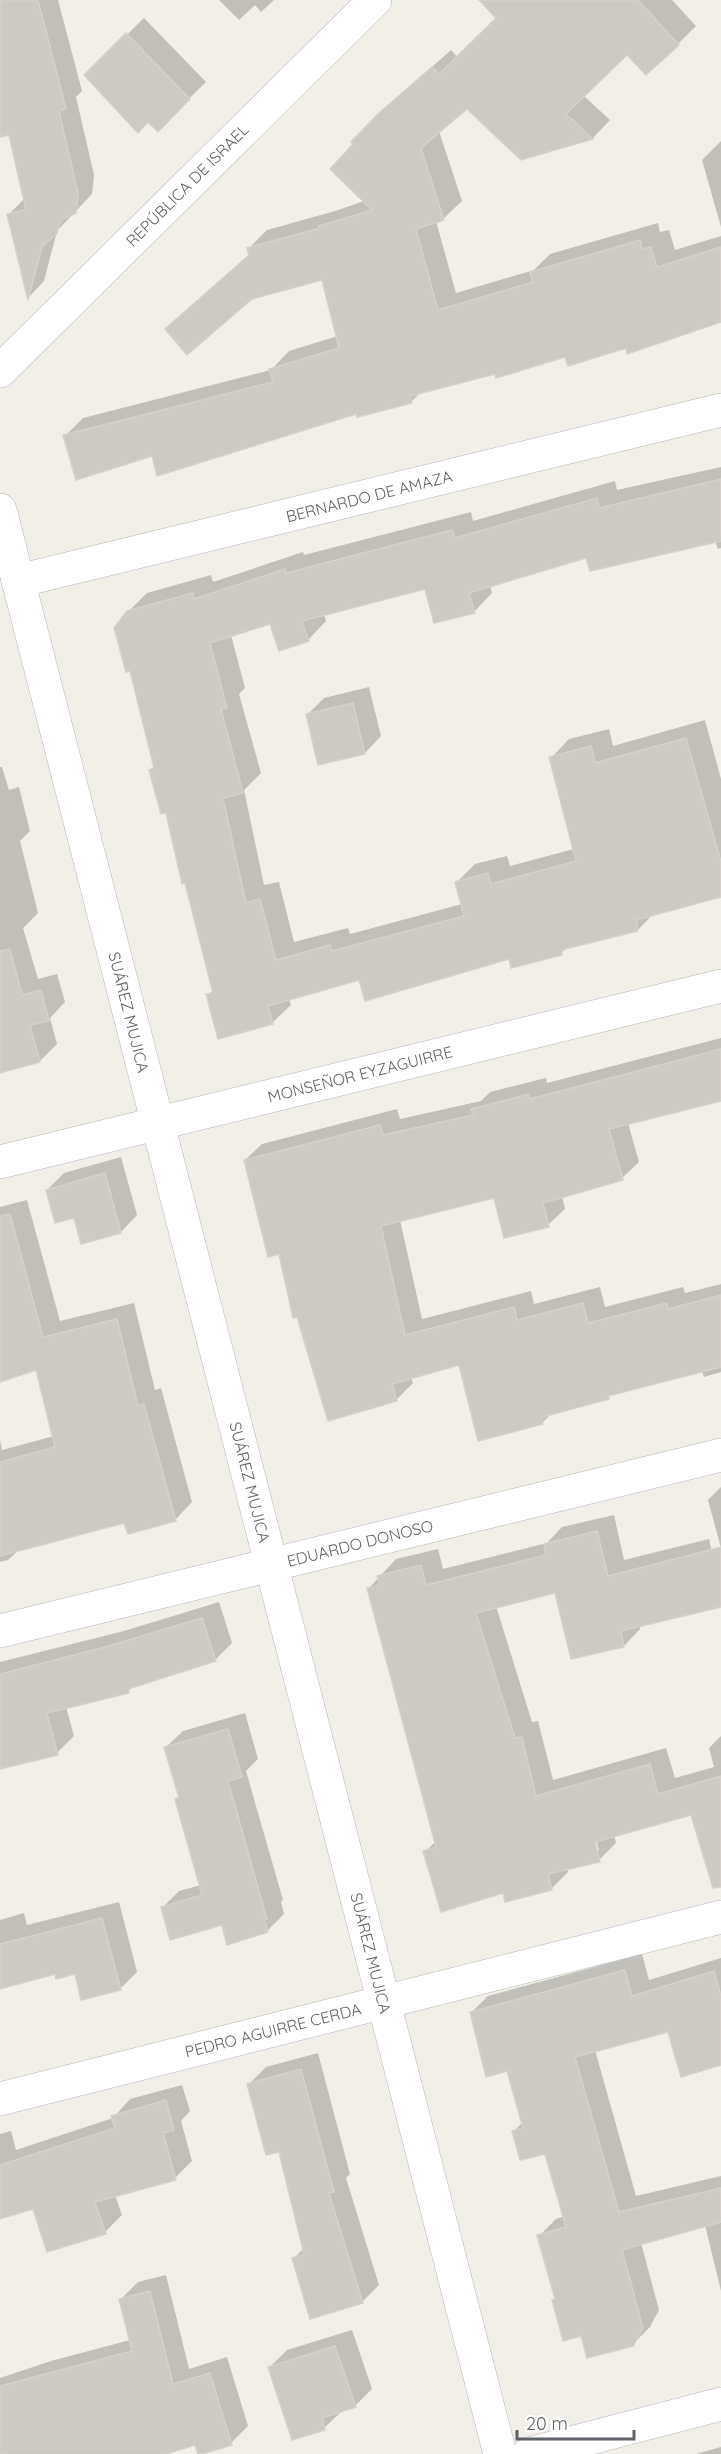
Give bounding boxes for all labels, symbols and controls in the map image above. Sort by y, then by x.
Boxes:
street label: REPÚBLICA DE ISRAEL [121,119,253,251]
street label: BERNARDO DE AMAZA [284,466,454,526]
street label: SUÁREZ MUJICA [104,950,154,1074]
street label: MONSEÑOR EYZAGUIRRE [265,1041,455,1107]
street label: SUÁREZ MUJICA [225,1420,275,1544]
street label: EDUARDO DONOSO [285,1515,435,1571]
street label: SUÁREZ MUJICA [346,1891,396,2015]
street label: PEDRO AGUIRRE CERDA [183,1998,363,2062]
scale bar [517,2403,634,2441]
text: 20 m [526,2412,568,2435]

